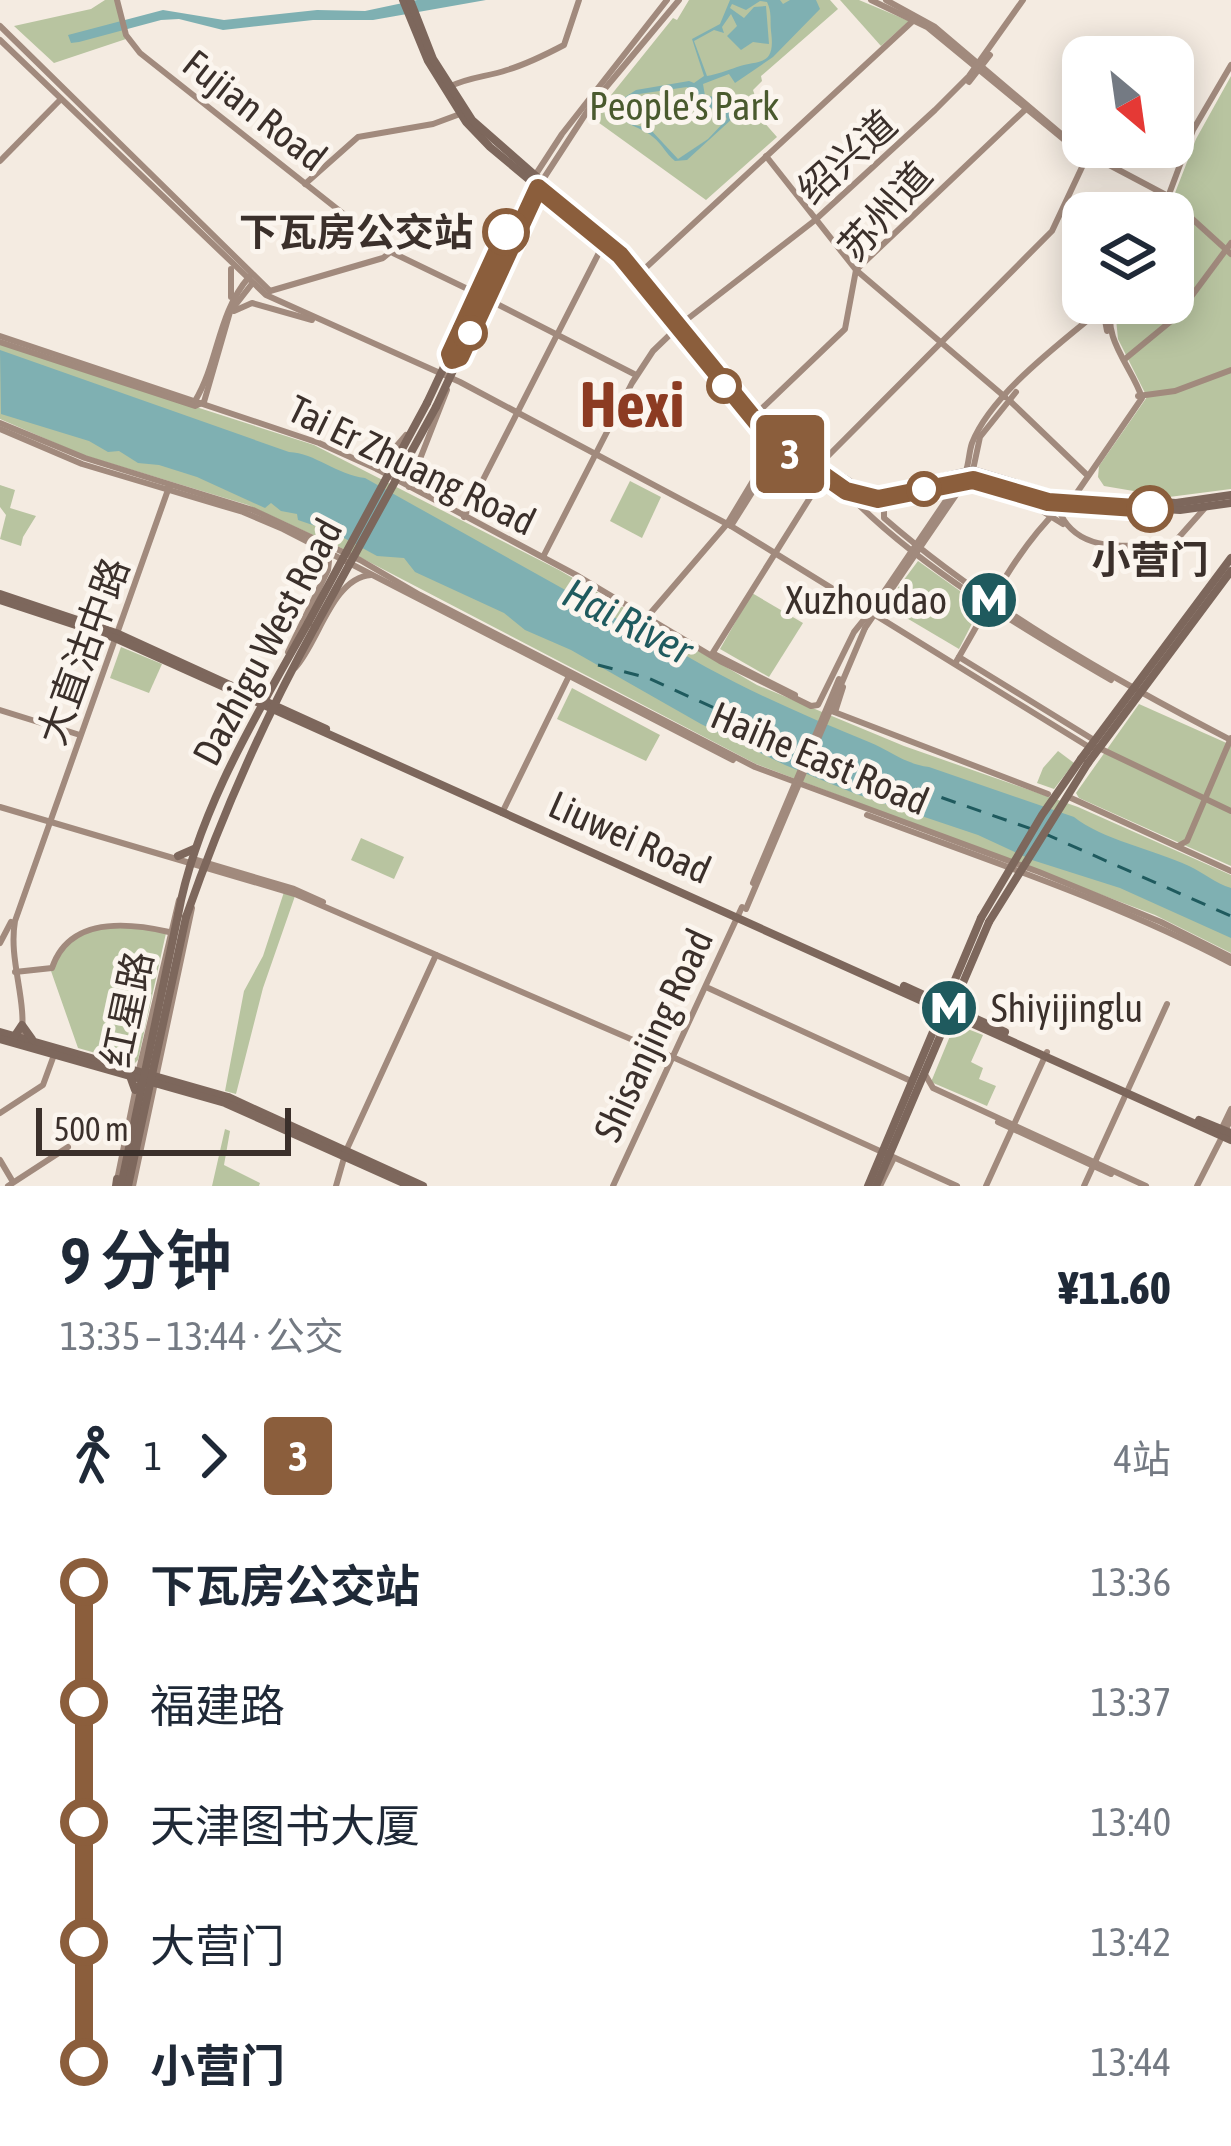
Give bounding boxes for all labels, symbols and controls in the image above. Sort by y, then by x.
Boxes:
north arrow [1062,36,1194,168]
map controls [1062,36,1194,324]
street label: Fujian Road [175,41,335,179]
park label: People's Park [589,84,779,128]
street label: 绍兴道 [789,102,905,212]
street label: 苏州道 [830,153,940,269]
button: layers [1062,192,1194,324]
place label: 下瓦房公交站 [239,210,473,254]
marker: 下瓦房公交站 [484,210,528,254]
unlabelled marker [454,317,486,349]
district label: Hexi [580,368,684,440]
unlabelled marker [708,370,740,402]
street label: Tai Er Zhuang Road [281,386,543,544]
line badge: 3 [751,415,829,493]
text: 3 [780,430,800,478]
unlabelled marker [908,473,940,505]
marker: 小营门 [1128,487,1172,531]
street label: Dazhigu West Road [184,511,350,773]
place label: 小营门 [1091,538,1209,582]
street label: 大直沽中路 [29,552,137,750]
water label: Hai River [555,568,702,675]
metro station icon: Xuzhoudao [958,569,1020,631]
place label: Xuzhoudao [786,578,947,622]
street label: Haihe East Road [705,693,935,823]
street label: Liuwei Road [542,782,718,892]
street label: Shisanjing Road [585,922,721,1148]
street label: 红星路 [93,947,161,1071]
metro station icon: Shiyijinglu [918,977,980,1039]
place label: Shiyijinglu [991,986,1143,1030]
scale bar [36,1102,291,1155]
text: 500 m [54,1110,129,1148]
text: 9 分钟 [60,1222,232,1298]
text: ¥11.60 [1058,1262,1171,1314]
text: 13:35 – 13:44 · 公交 [60,1314,344,1358]
icon: walk [60,1423,126,1489]
icon: forward [180,1423,246,1489]
text: 3 [288,1432,308,1480]
text: 1 [144,1434,162,1478]
text: 4站 [1114,1437,1171,1481]
text: 下瓦房公交站 [150,1560,420,1612]
text: 13:36 [1091,1560,1171,1604]
text: 福建路 [150,1680,285,1732]
text: 13:37 [1091,1680,1171,1724]
text: 天津图书大厦 [150,1800,420,1852]
text: 13:40 [1091,1800,1171,1844]
text: 大营门 [150,1920,285,1972]
text: 13:42 [1091,1920,1171,1964]
text: 小营门 [150,2040,285,2092]
text: 13:44 [1091,2040,1171,2084]

